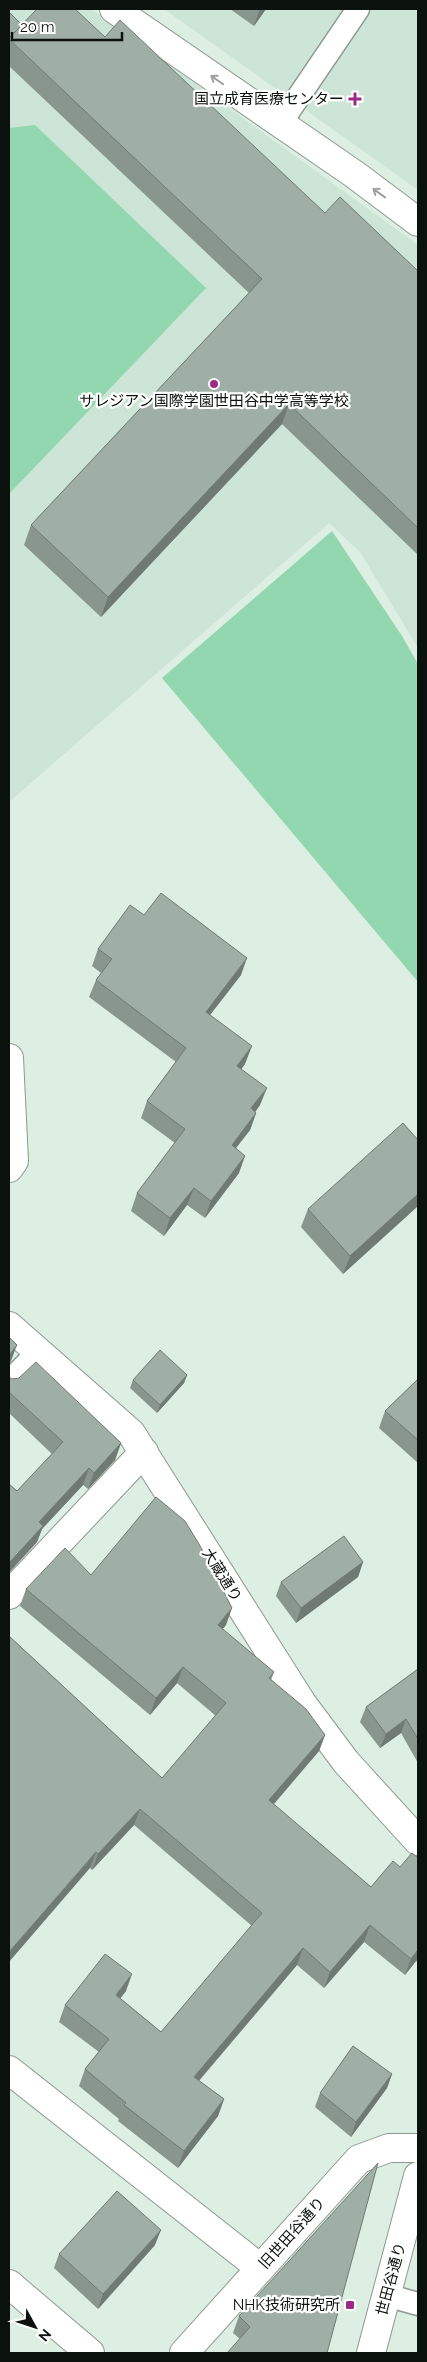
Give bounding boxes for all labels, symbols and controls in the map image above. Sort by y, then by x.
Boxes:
scale bar [12,10,122,42]
text: 20 m [20,18,55,36]
one-way arrow [210,75,224,85]
place label: 国立成育医療センター [194,90,344,108]
marker: 国立成育医療センター [348,92,362,106]
one-way arrow [373,187,386,198]
marker: サレジアン国際学園世田谷中学高等学校 [208,378,220,390]
place label: サレジアン国際学園世田谷中学高等学校 [79,392,349,410]
street label: 大蔵通り [198,1545,246,1605]
street label: 旧世田谷通り [255,2194,329,2272]
street label: 世田谷通り [373,2240,409,2318]
place label: NHK技術研究所 [233,2296,340,2314]
marker: NHK技術研究所 [344,2299,356,2311]
north arrow [10,2302,60,2352]
text: N [35,2326,55,2345]

